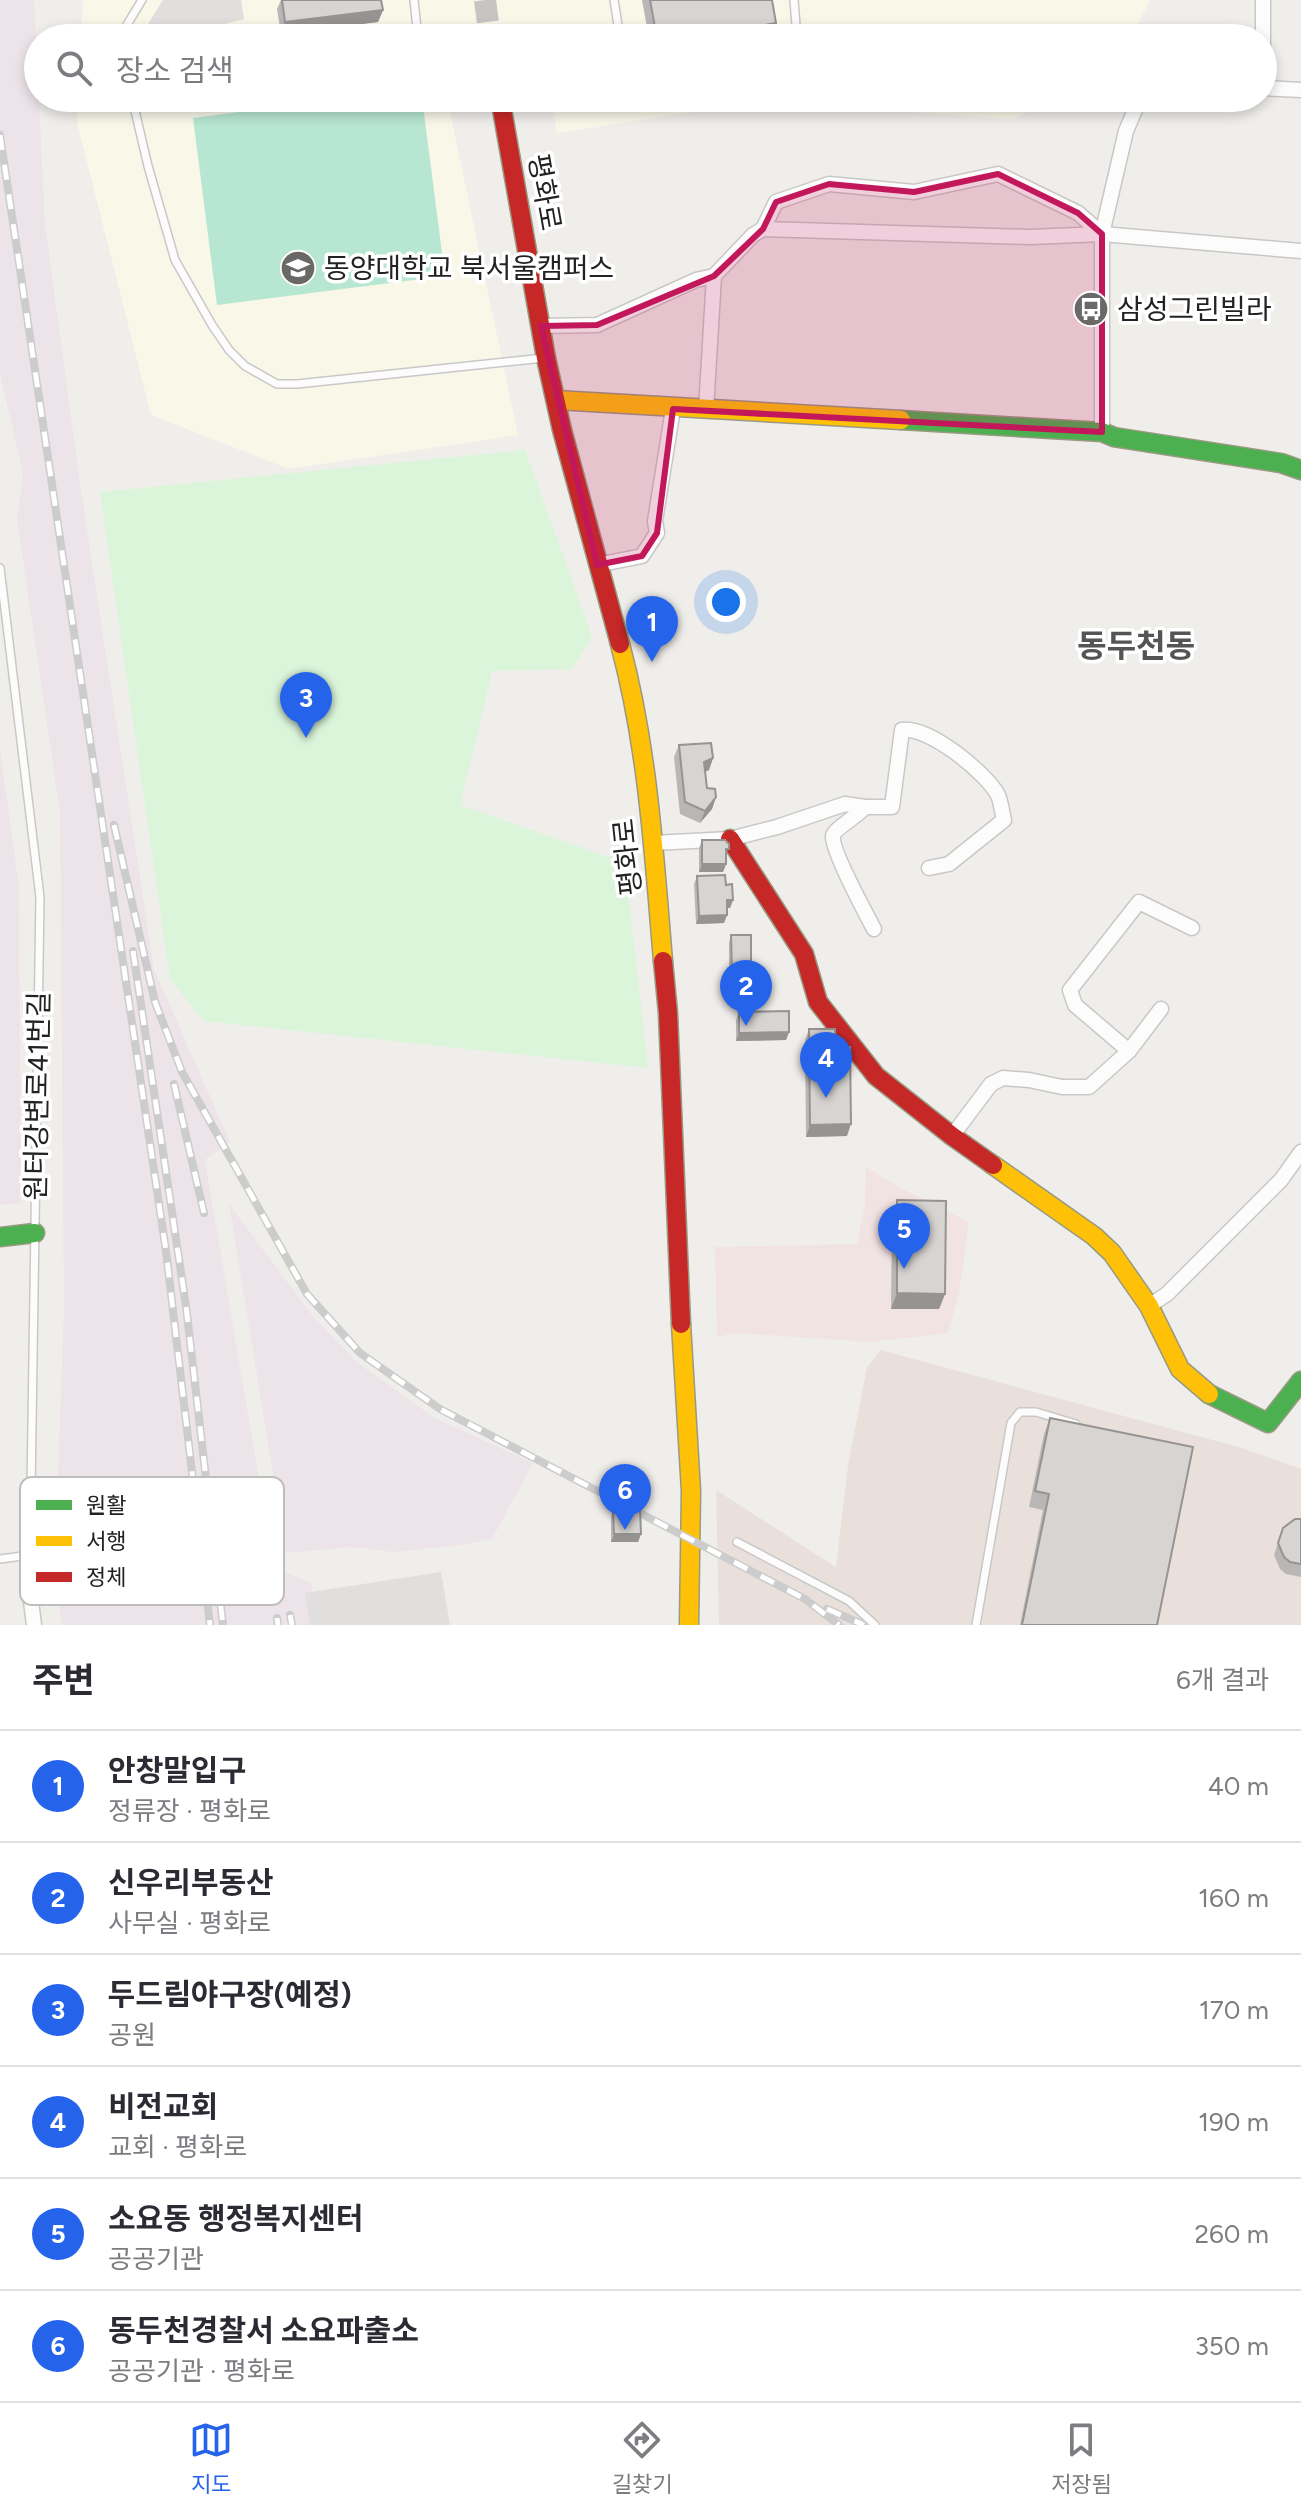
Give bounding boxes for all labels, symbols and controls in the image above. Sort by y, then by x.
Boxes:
search box [24,24,1277,112]
icon: search [52,46,96,90]
text: 장소 검색 [116,52,234,89]
street label: 평화로 [522,151,568,233]
school or university icon: 동양대학교 북서울캠퍼스 [279,249,317,287]
place label: 동양대학교 북서울캠퍼스 [324,251,614,285]
bus stop icon: 삼성그린빌라 [1072,290,1110,328]
place label: 삼성그린빌라 [1117,292,1272,326]
your location [706,582,746,622]
pin: 1 [626,596,678,662]
district label: 동두천동 [1077,627,1195,665]
pin: 3 [280,672,332,738]
street label: 평화로 [606,817,648,897]
pin: 2 [720,960,772,1026]
street label: 원터강변로41번길 [18,991,56,1201]
pin: 4 [800,1032,852,1098]
pin: 5 [878,1203,930,1269]
pin: 6 [599,1464,651,1530]
legend [20,1477,284,1605]
text: 원활 [86,1492,126,1519]
text: 서행 [86,1528,126,1555]
text: 정체 [86,1564,126,1591]
text: 주변 [32,1660,95,1701]
text: 6개 결과 [1176,1664,1269,1696]
text: 안창말입구 [108,1752,246,1789]
text: 1 [53,1770,63,1802]
text: 40 m [1208,1770,1269,1802]
text: 정류장 · 평화로 [108,1795,271,1827]
text: 신우리부동산 [108,1864,274,1901]
text: 2 [50,1882,66,1914]
text: 160 m [1198,1882,1269,1914]
text: 사무실 · 평화로 [108,1907,271,1939]
text: 두드림야구장(예정) [108,1976,352,2013]
text: 3 [51,1994,65,2026]
text: 170 m [1199,1994,1269,2026]
text: 공원 [108,2019,156,2051]
text: 비전교회 [108,2088,218,2125]
text: 4 [50,2106,66,2138]
text: 190 m [1198,2106,1269,2138]
text: 교회 · 평화로 [108,2131,247,2163]
text: 소요동 행정복지센터 [108,2200,364,2237]
text: 5 [50,2218,66,2250]
text: 260 m [1195,2218,1269,2250]
text: 공공기관 [108,2243,204,2275]
text: 동두천경찰서 소요파출소 [108,2312,419,2349]
text: 6 [50,2330,66,2362]
text: 350 m [1195,2330,1269,2362]
text: 공공기관 · 평화로 [108,2355,295,2387]
tab: 지도 [189,2418,233,2498]
tab: 길찾기 [612,2418,672,2498]
tab: 저장됨 [1051,2418,1112,2498]

